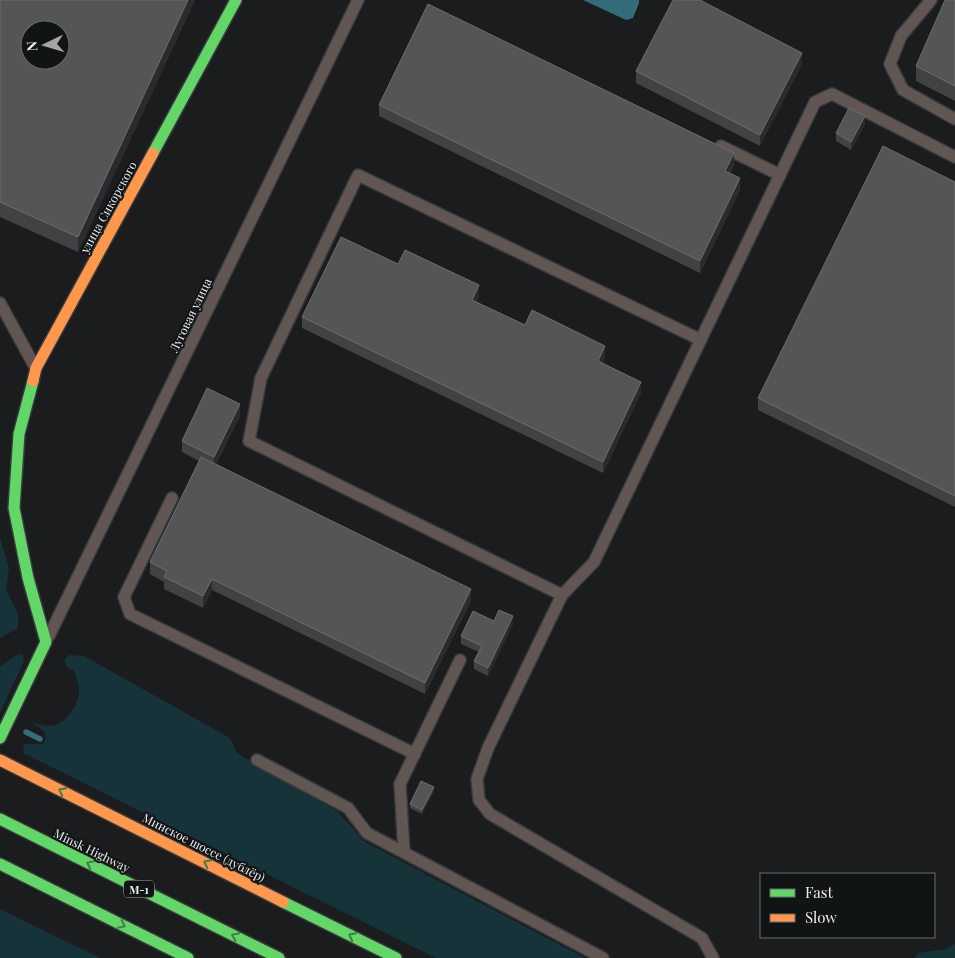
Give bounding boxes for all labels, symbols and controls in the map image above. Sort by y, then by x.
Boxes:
north arrow [20,20,70,70]
text: N [22,40,41,52]
street label: улица Сикорского [76,158,140,257]
street label: Луговая улица [165,275,215,356]
one-way arrow [58,787,67,797]
street label: Минское шоссе (дублёр) [140,809,268,885]
street label: Minsk Highway [51,825,133,875]
one-way arrow [203,859,212,869]
one-way arrow [86,860,95,870]
legend [760,873,935,938]
road number: М-1 [124,881,154,898]
text: Fast [805,882,834,902]
text: Slow [805,907,837,927]
one-way arrow [117,919,126,929]
one-way arrow [231,932,240,942]
one-way arrow [348,932,357,942]

